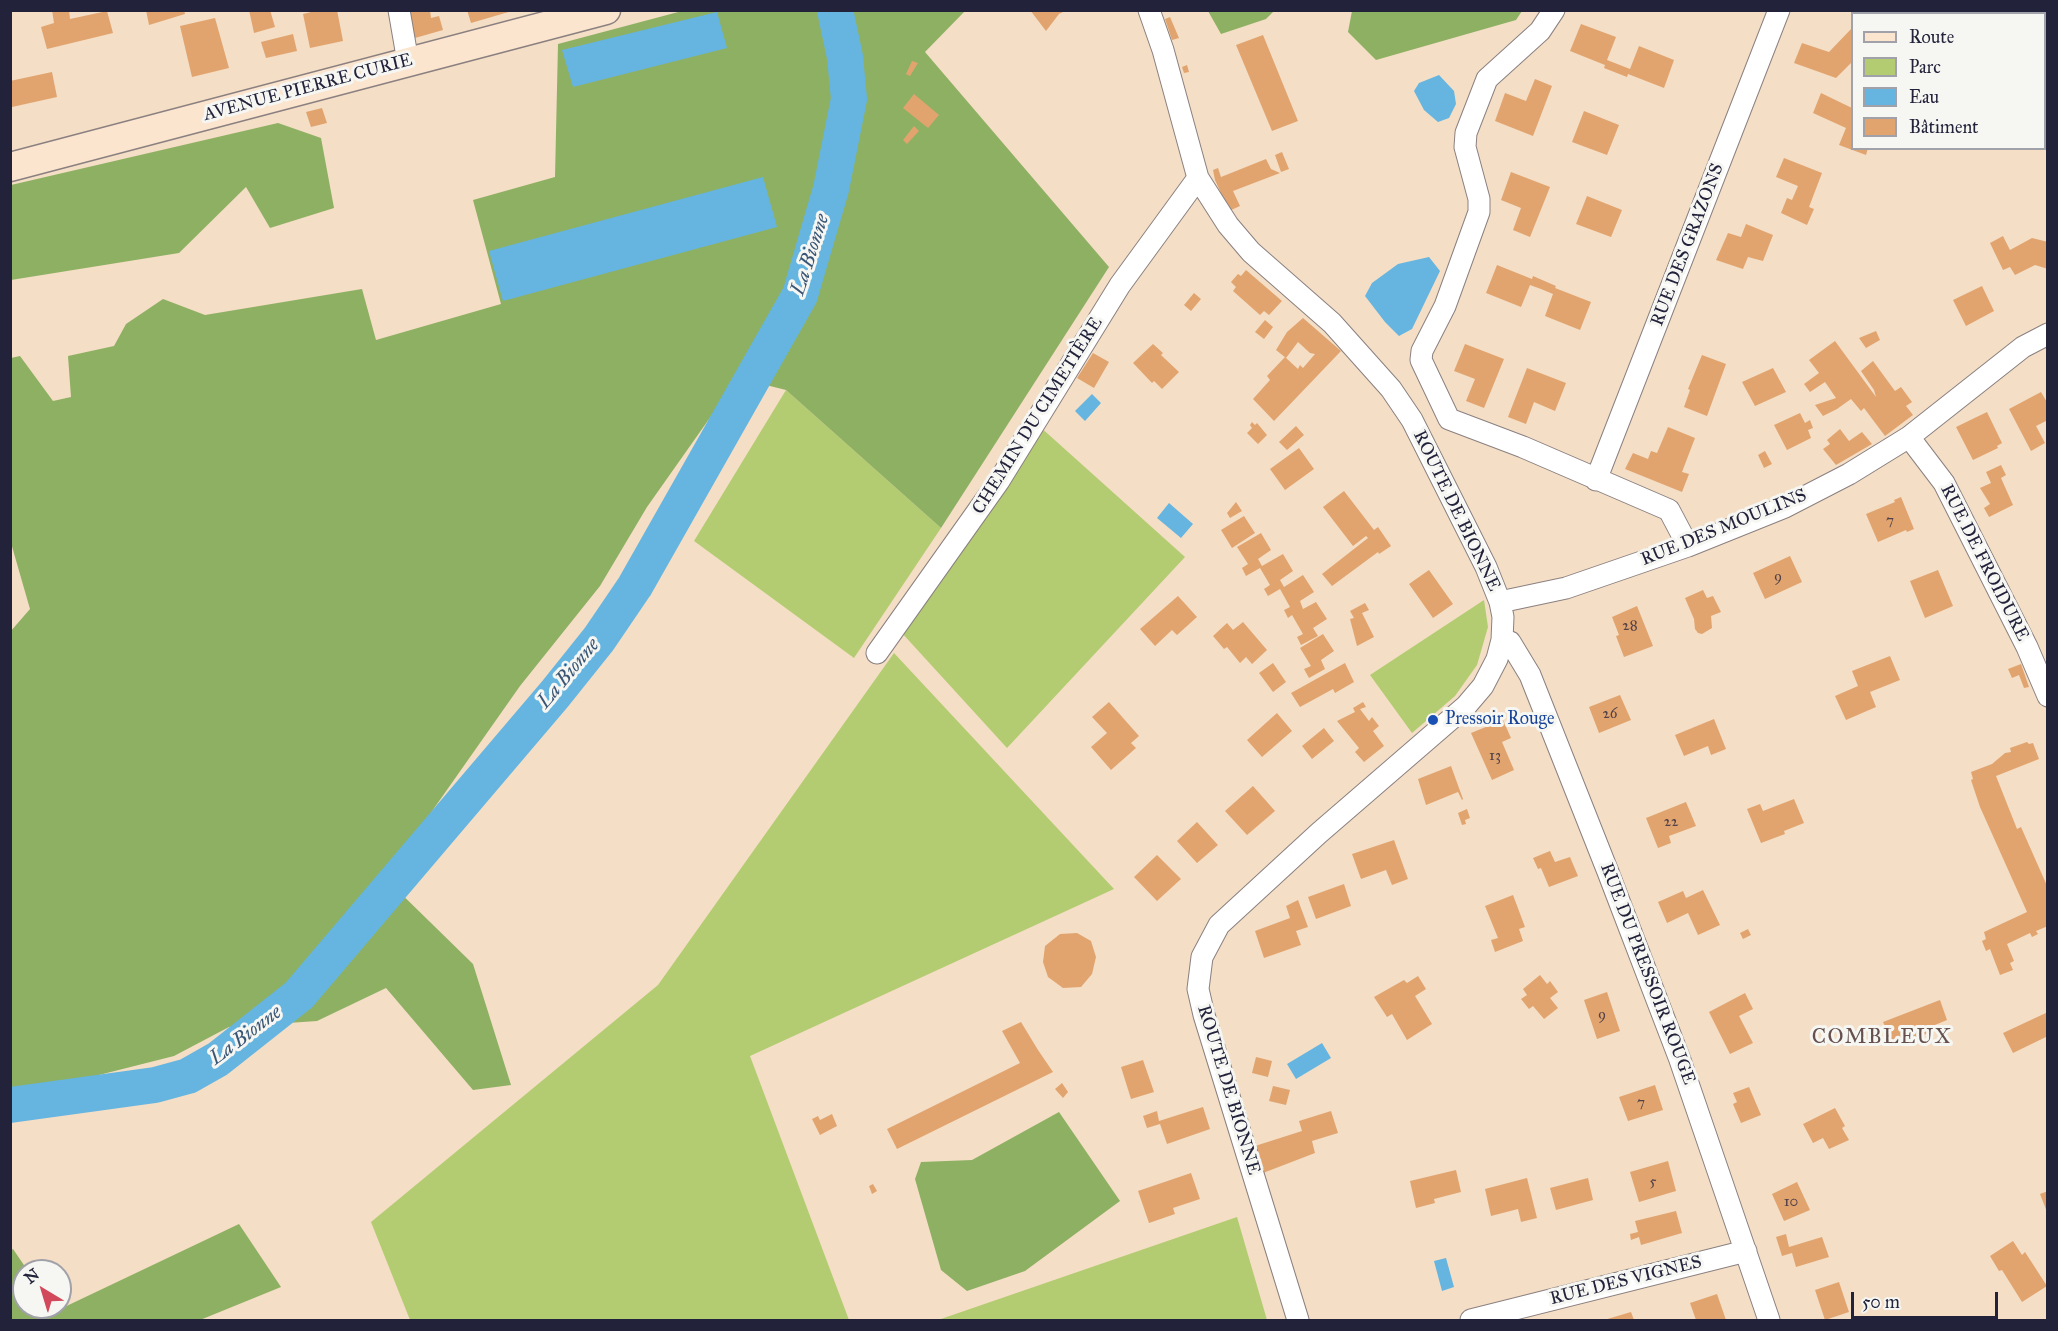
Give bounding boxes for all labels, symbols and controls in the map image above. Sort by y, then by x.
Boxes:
legend [1851,12,2046,150]
text: Route [1909,26,1954,48]
street label: AVENUE PIERRE CURIE [201,50,415,126]
text: Parc [1909,56,1941,78]
text: Eau [1909,86,1939,108]
text: Bâtiment [1909,116,1978,138]
street label: RUE DES GRAZONS [1647,161,1729,329]
water label: La Bionne [787,211,835,299]
street label: CHEMIN DU CIMETIÈRE [968,314,1108,518]
street label: ROUTE DE BIONNE [1408,427,1504,595]
street label: RUE DE FROIDURE [1935,481,2033,645]
street label: RUE DES MOULINS [1638,485,1810,571]
house number: 7 [1886,512,1894,530]
house number: 9 [1774,568,1782,586]
house number: 28 [1622,617,1638,635]
water label: La Bionne [533,634,605,714]
house number: 26 [1602,705,1618,723]
place label: Pressoir Rouge [1445,709,1554,731]
marker: Pressoir Rouge [1426,713,1440,727]
house number: 13 [1489,747,1501,765]
house number: 22 [1664,813,1678,831]
street label: RUE DU PRESSOIR ROUGE [1595,860,1699,1088]
water label: La Bionne [205,1001,287,1071]
street label: ROUTE DE BIONNE [1192,1003,1264,1177]
house number: 9 [1598,1006,1606,1024]
district label: COMBLEUX [1812,1025,1952,1051]
house number: 7 [1637,1094,1645,1112]
house number: 5 [1650,1173,1656,1191]
house number: 10 [1784,1193,1798,1211]
street label: RUE DES VIGNES [1548,1252,1704,1310]
north arrow [12,1259,72,1319]
text: N [21,1264,43,1288]
scale bar [1854,1280,2001,1318]
text: 50 m [1862,1291,1900,1313]

